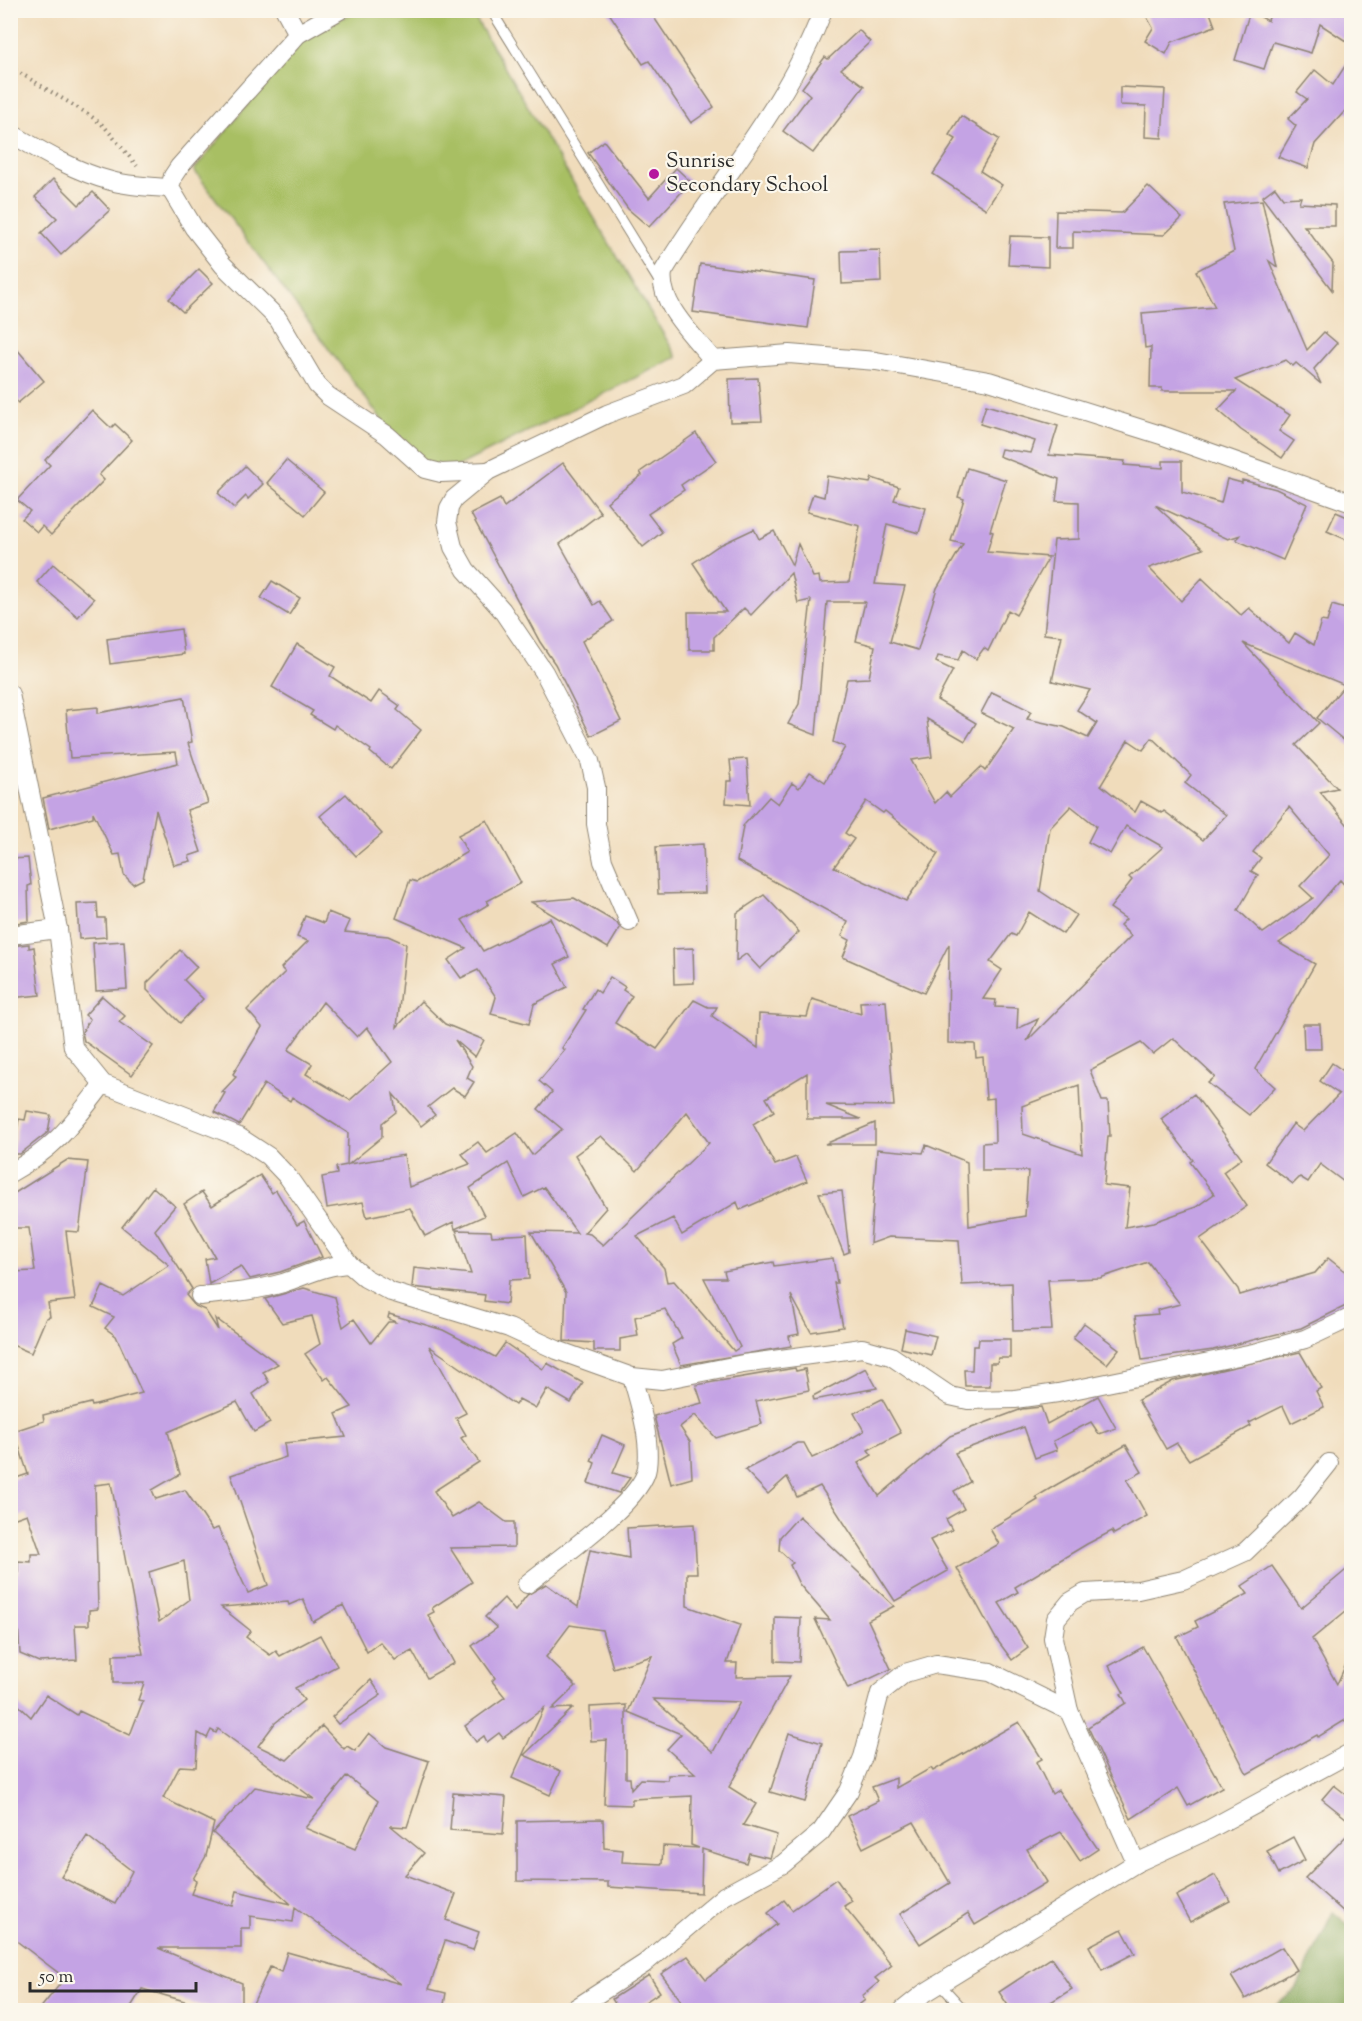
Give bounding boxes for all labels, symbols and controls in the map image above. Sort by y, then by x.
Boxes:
place label: Sunrise Secondary School [666,147,828,201]
marker: Sunrise Secondary School [647,167,661,181]
scale bar [30,1955,196,1993]
text: 50 m [38,1965,74,1991]

